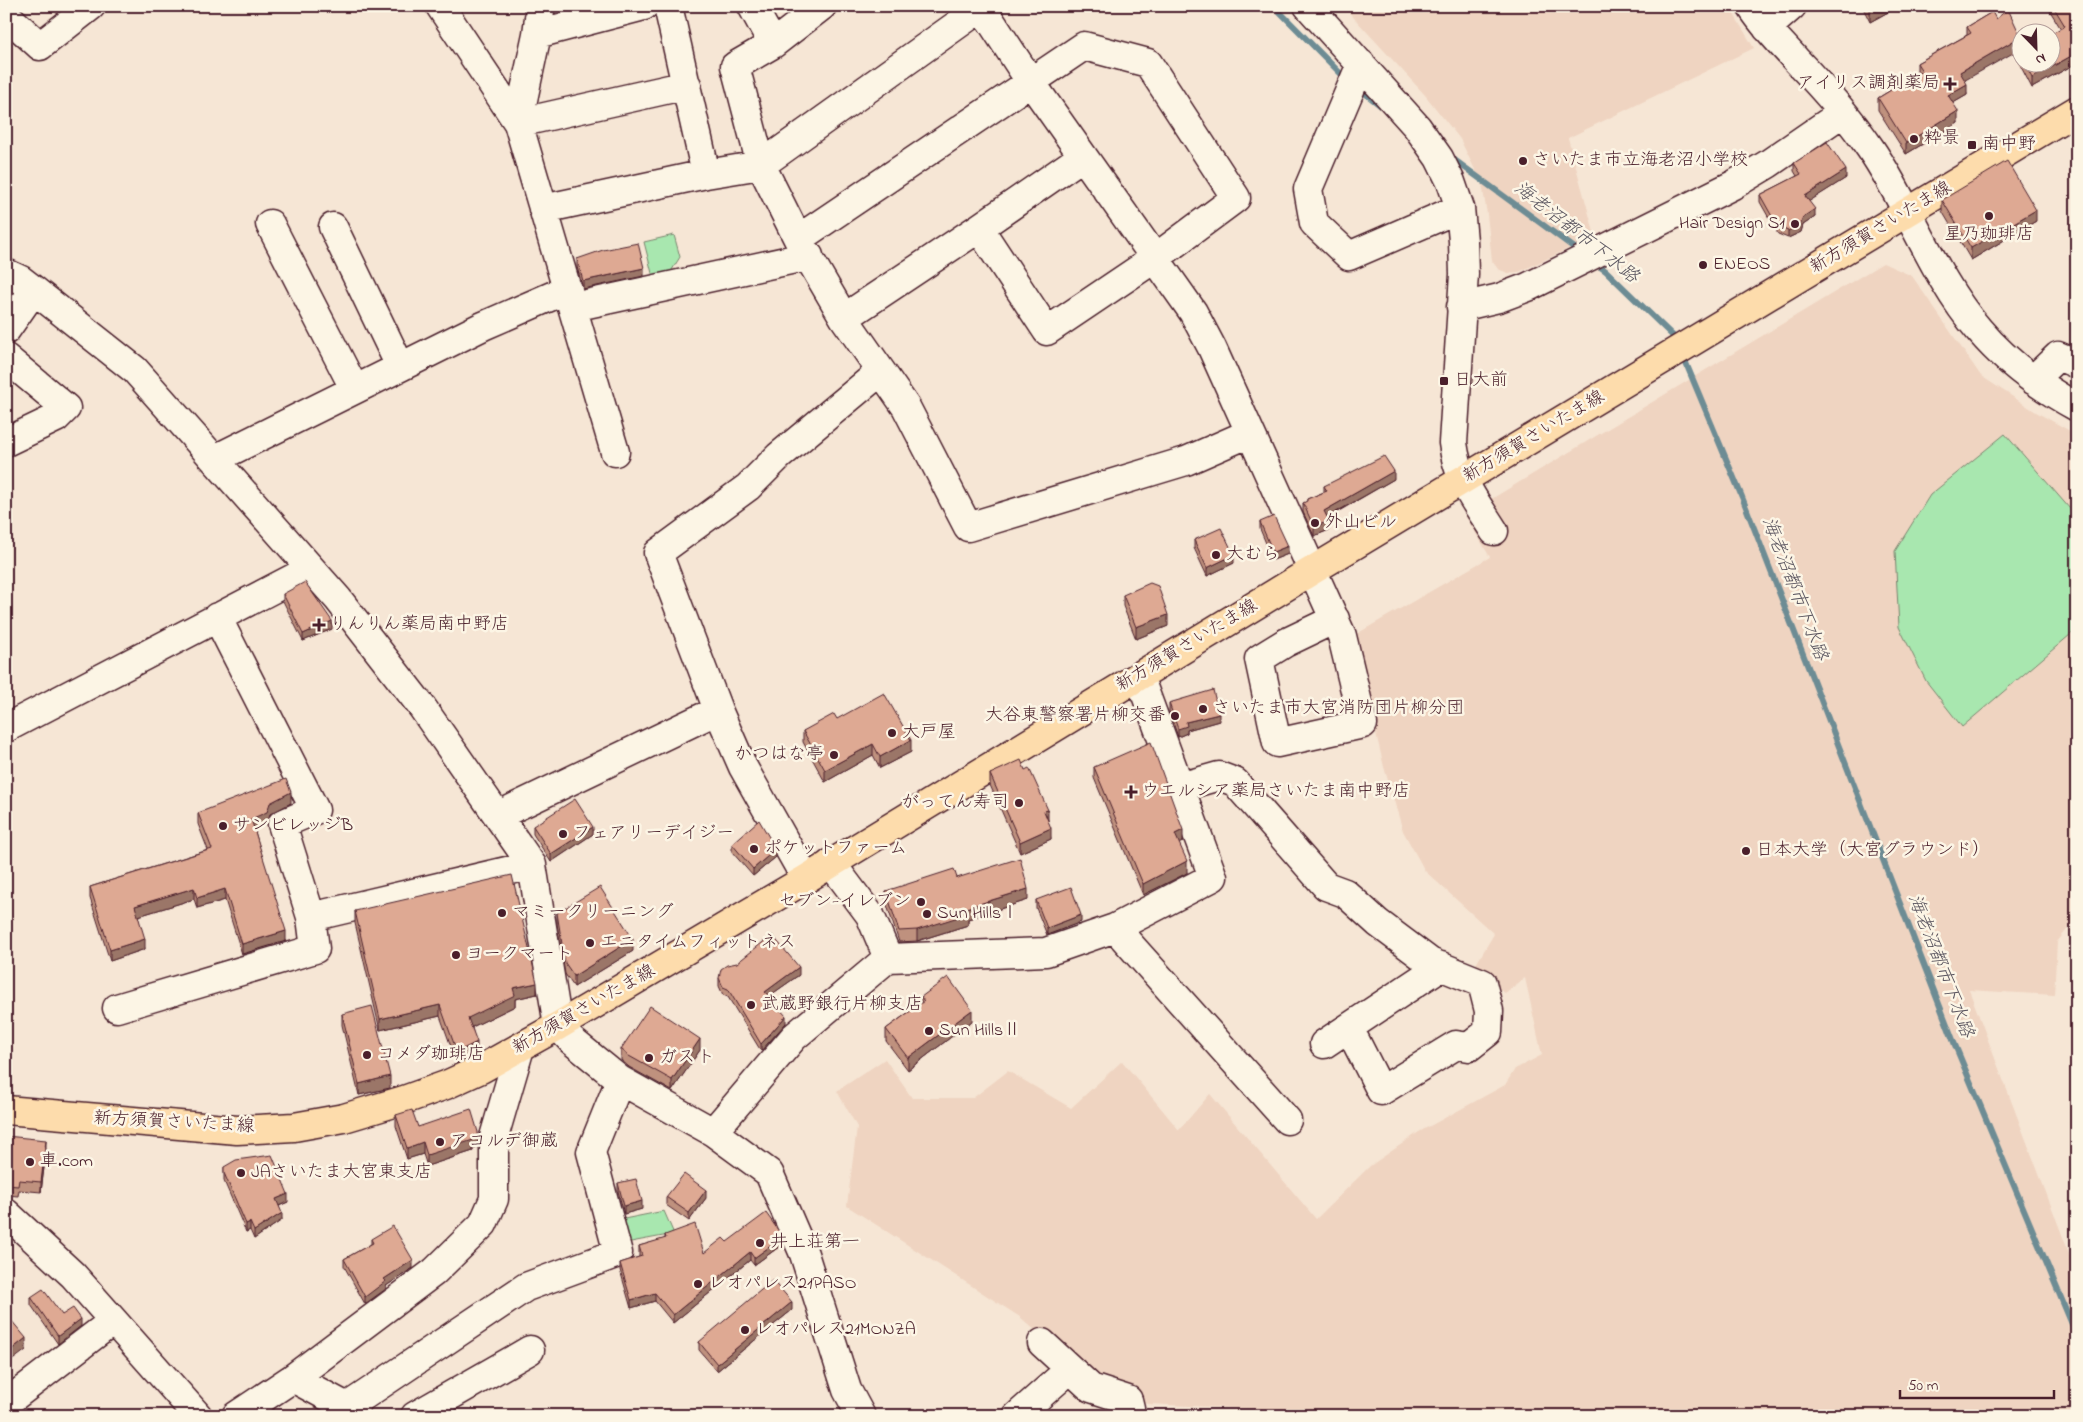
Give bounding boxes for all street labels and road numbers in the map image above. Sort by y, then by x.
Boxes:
street label: 新方須賀さいたま線 [1805,175,1957,281]
street label: 新方須賀さいたま線 [1458,384,1610,490]
street label: 新方須賀さいたま線 [1111,593,1263,699]
street label: 新方須賀さいたま線 [508,958,660,1062]
street label: 新方須賀さいたま線 [93,1106,255,1140]

